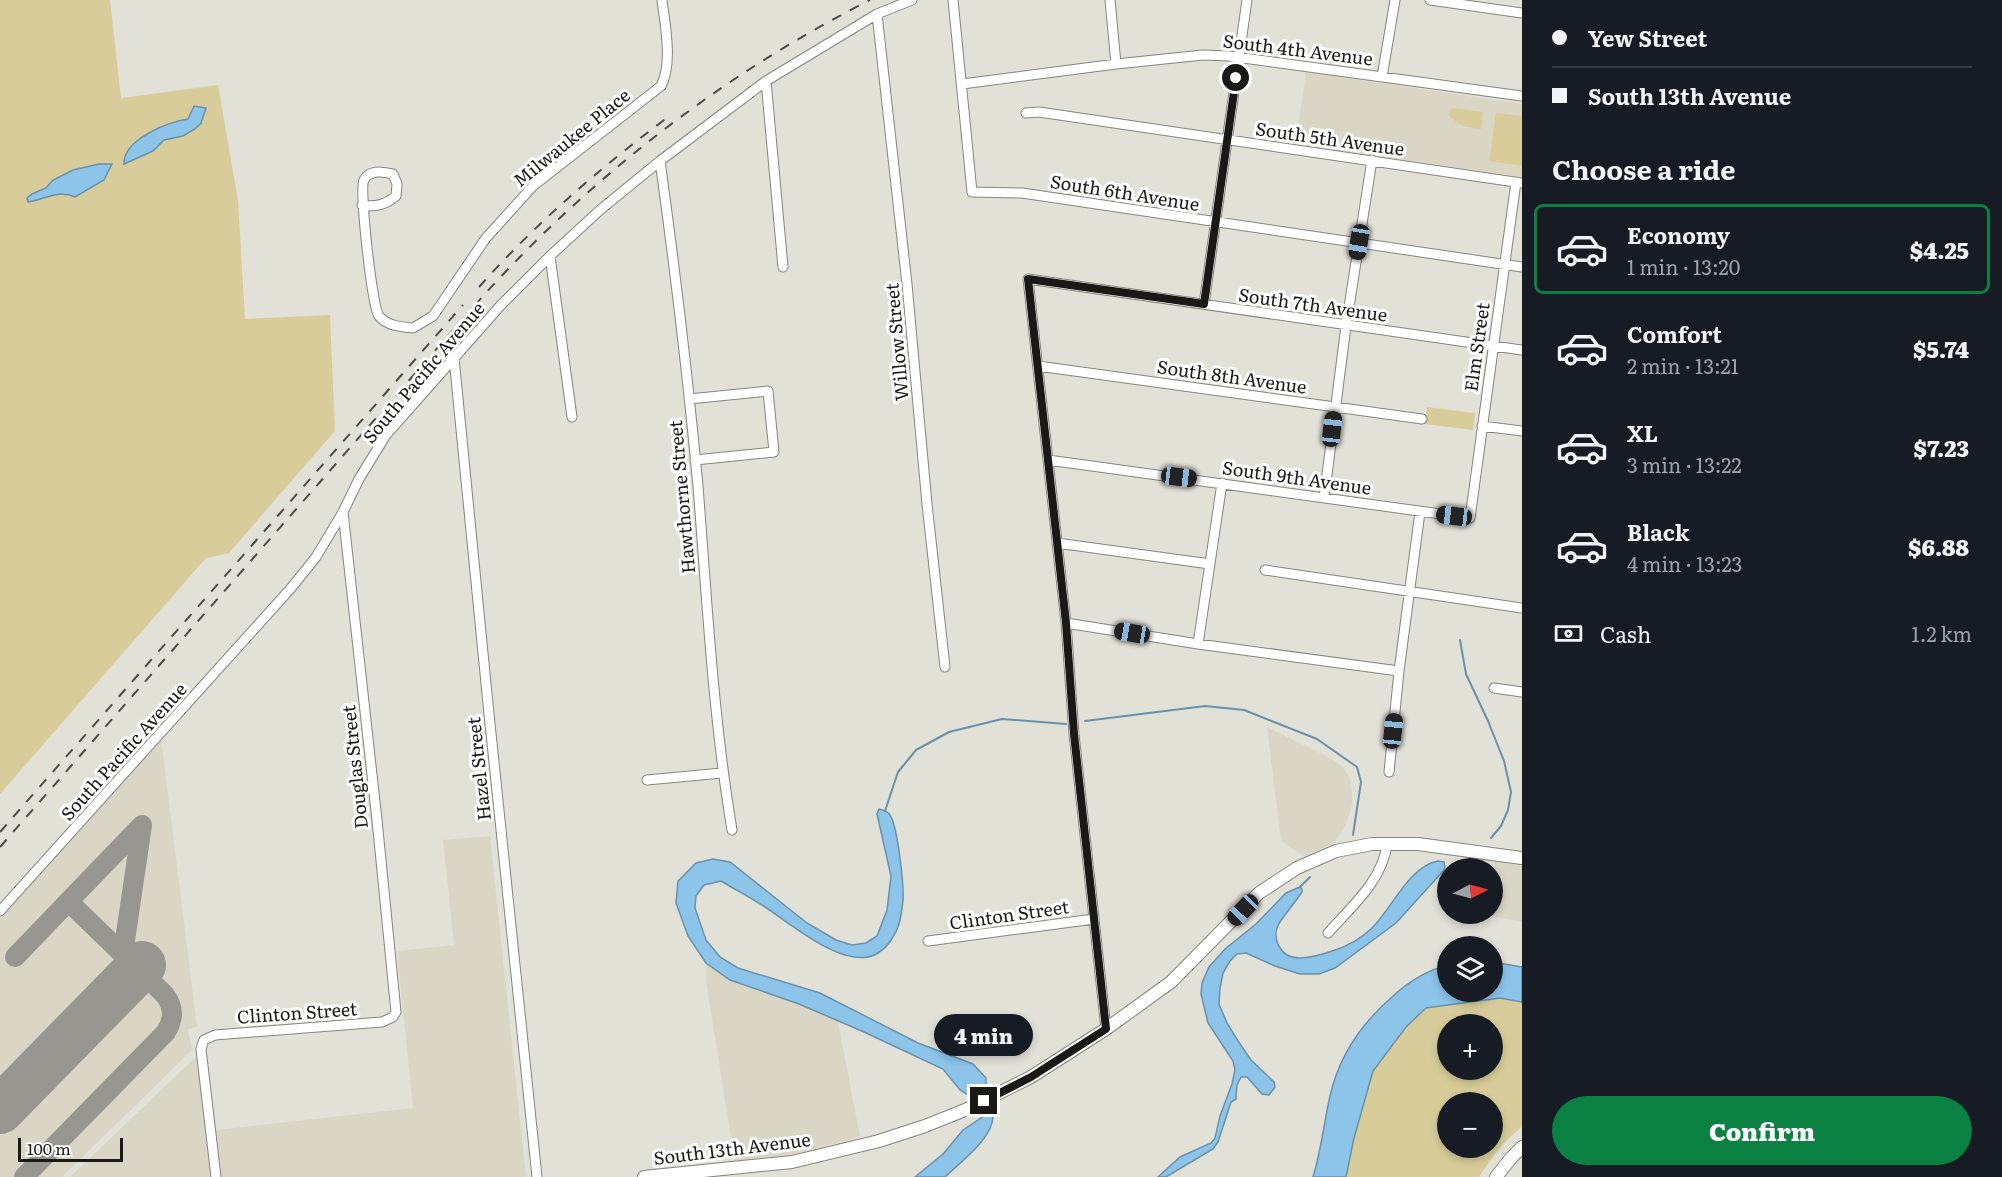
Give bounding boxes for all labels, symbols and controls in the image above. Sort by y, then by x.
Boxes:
text: Yew Street [1588,21,1707,54]
street label: South 4th Avenue [1222,26,1374,72]
route start [1222,64,1249,91]
text: South 13th Avenue [1588,79,1791,112]
street label: Milwaukee Place [507,81,635,193]
street label: South 5th Avenue [1254,114,1406,162]
text: Choose a ride [1552,148,1735,188]
street label: South 6th Avenue [1049,167,1201,217]
text: Economy [1627,218,1730,251]
icon: car [1555,222,1609,276]
car [1347,223,1371,261]
text: $4.25 [1910,233,1969,266]
text: 1 min · 13:20 [1627,251,1740,281]
street label: South 7th Avenue [1237,280,1389,328]
street label: Willow Street [877,281,915,402]
street label: South Pacific Avenue [356,295,490,449]
street label: Elm Street [1456,300,1496,393]
text: Comfort [1627,317,1722,350]
icon: car [1555,321,1609,375]
text: $5.74 [1913,332,1969,365]
text: 2 min · 13:21 [1627,350,1739,380]
street label: South 8th Avenue [1155,352,1309,400]
car [1321,410,1343,448]
text: XL [1627,416,1658,449]
street label: Hawthorne Street [661,418,701,575]
icon: car [1555,420,1609,474]
text: $7.23 [1913,431,1969,464]
text: 3 min · 13:22 [1627,449,1742,479]
street label: South 9th Avenue [1221,453,1373,501]
car [1160,466,1198,488]
car [1435,505,1473,527]
text: Black [1627,515,1689,548]
icon: car [1555,519,1609,573]
text: $6.88 [1908,530,1969,563]
text: 4 min · 13:23 [1627,548,1742,578]
icon: cash [1552,617,1585,650]
text: Cash [1600,617,1651,650]
text: 1.2 km [1912,618,1972,648]
car [1113,621,1151,645]
street label: South Pacific Avenue [54,676,192,826]
street label: Douglas Street [334,703,374,830]
car [1382,712,1404,750]
street label: Hazel Street [459,715,497,822]
north arrow [1437,858,1503,924]
map controls [1437,858,1503,1158]
car [1224,891,1262,929]
street label: Clinton Street [948,892,1071,936]
button: layers [1437,936,1503,1002]
street label: Clinton Street [236,994,359,1030]
callout: 4 min [934,1014,1034,1056]
button: + [1437,1014,1503,1080]
text: 4 min [954,1020,1013,1050]
route end [970,1087,997,1114]
button: − [1437,1092,1503,1158]
button: Confirm [1552,1096,1972,1165]
street label: South 13th Avenue [652,1125,812,1171]
scale bar [18,1135,123,1162]
text: 100 m [27,1136,71,1160]

